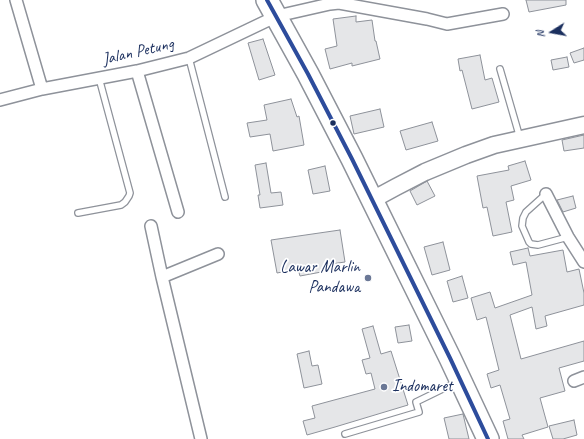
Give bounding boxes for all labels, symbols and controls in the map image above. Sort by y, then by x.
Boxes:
north arrow [532,12,572,52]
text: N [533,30,548,39]
street label: Jalan Petung [100,34,176,70]
unlabelled marker [328,118,338,128]
place label: Lawar Marlin Pandawa [280,258,360,298]
marker: Lawar Marlin Pandawa [363,273,373,283]
place label: Indomaret [392,377,453,397]
marker: Indomaret [379,382,389,392]

